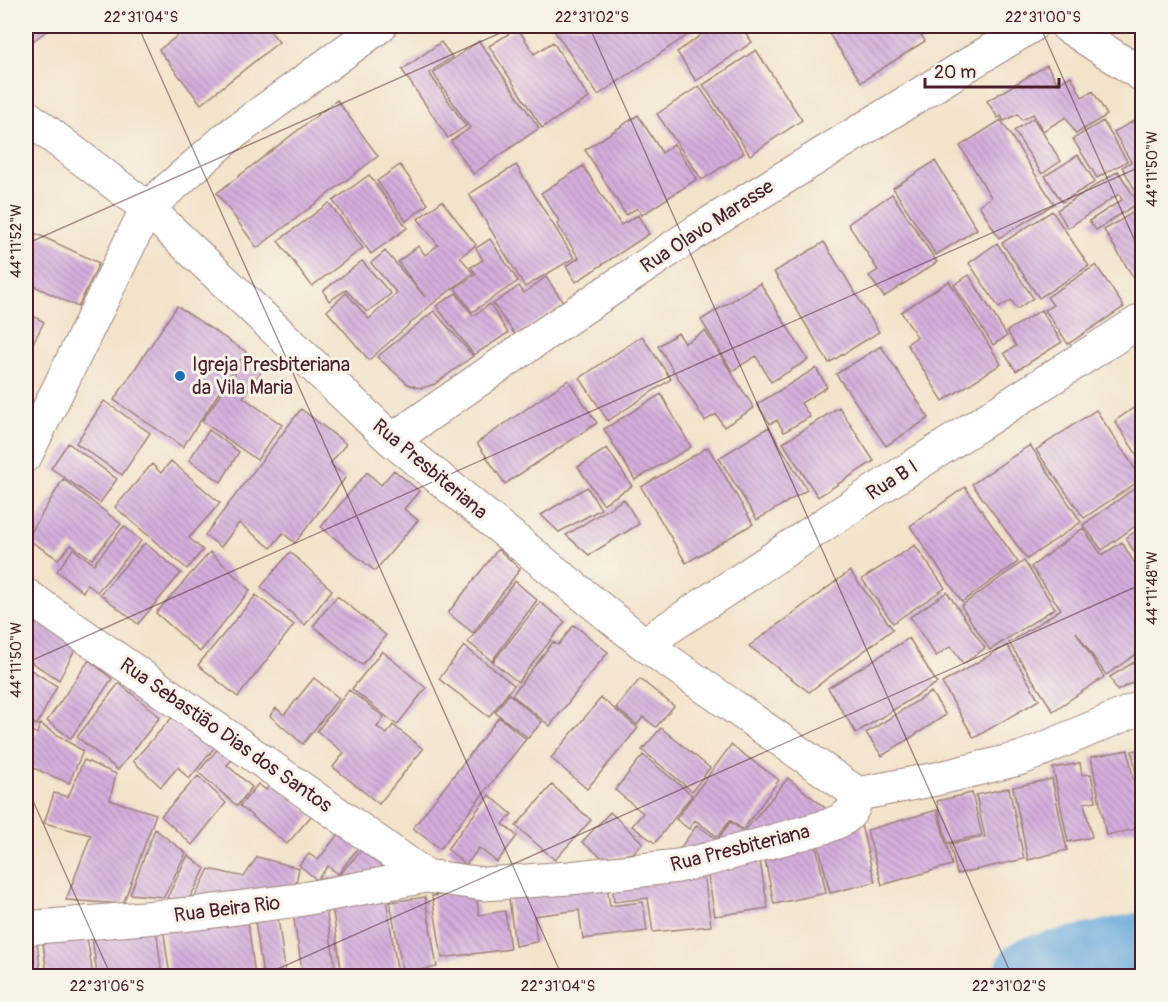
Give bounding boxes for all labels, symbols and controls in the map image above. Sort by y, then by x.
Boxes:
text: 22°31'04"S [104,8,178,27]
text: 22°31'02"S [555,8,629,27]
text: 22°31'00"S [1005,8,1081,27]
scale bar [925,51,1058,89]
text: 20 m [934,61,976,84]
text: 44°11'50"W [1143,131,1162,207]
street label: Rua Olavo Marasse [636,174,779,278]
text: 44°11'52"W [7,204,26,278]
place label: Igreja Presbiteriana da Vila Maria [192,352,350,400]
marker: Igreja Presbiteriana da Vila Maria [173,369,187,383]
street label: Rua Presbiteriana [367,414,493,524]
street label: Rua B I [861,454,923,506]
text: 44°11'48"W [1143,551,1162,625]
text: 44°11'50"W [7,622,26,698]
street label: Rua Sebastião Dias dos Santos [115,652,337,818]
street label: Rua Presbiteriana [668,819,812,877]
street label: Rua Beira Rio [173,890,282,928]
text: 22°31'06"S [70,977,144,996]
text: 22°31'04"S [521,977,595,996]
text: 22°31'02"S [972,977,1046,996]

